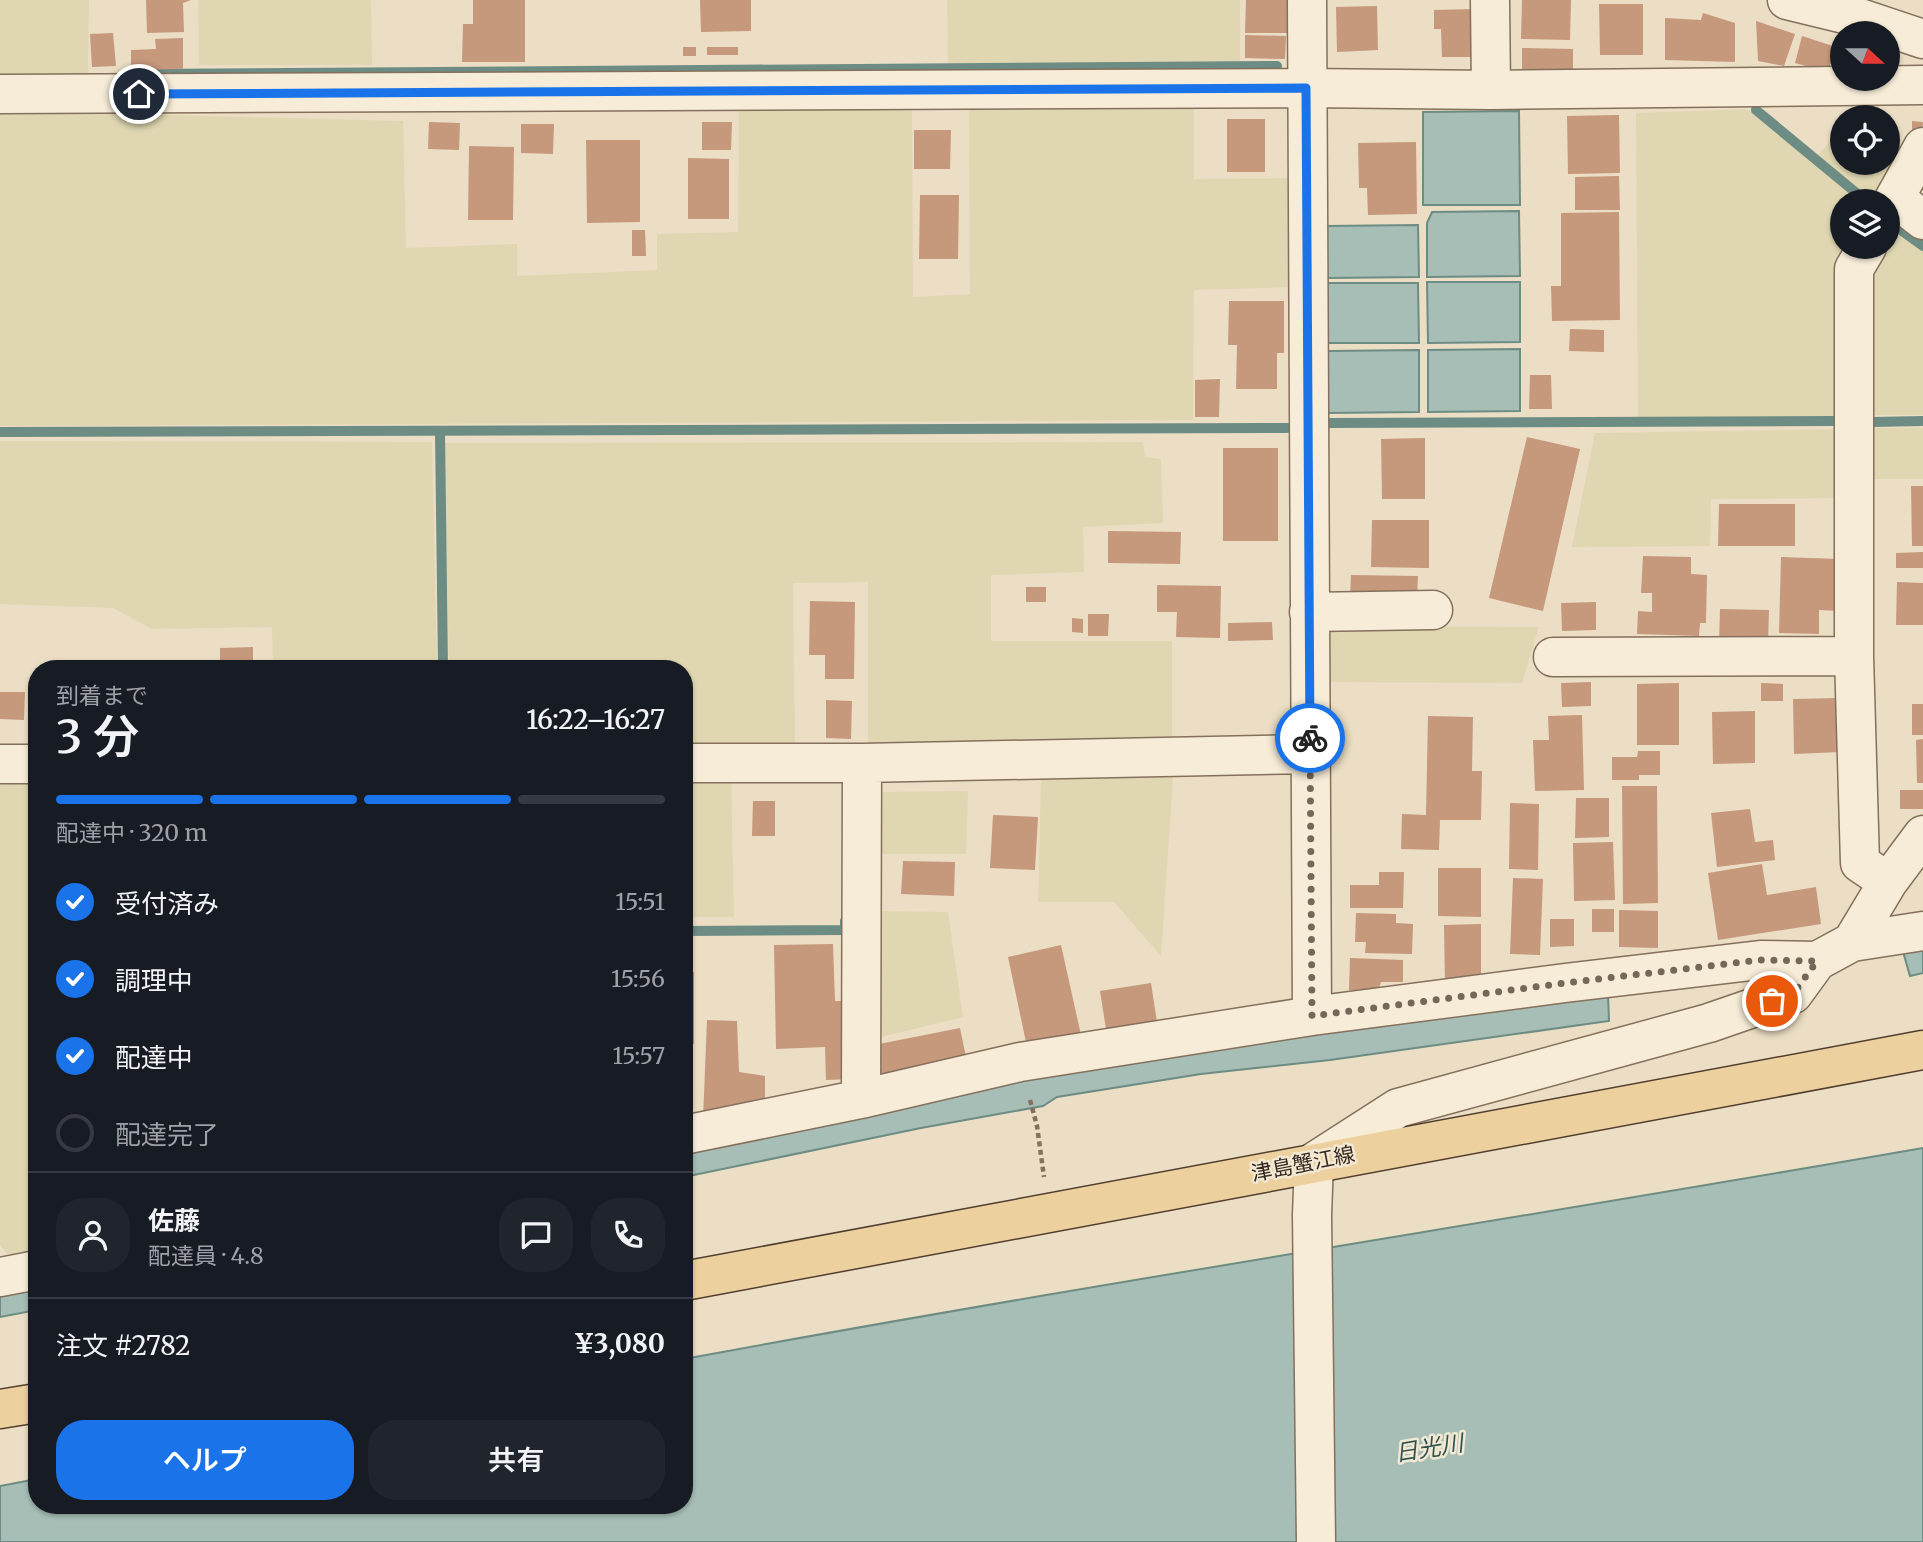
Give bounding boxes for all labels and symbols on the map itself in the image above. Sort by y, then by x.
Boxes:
north arrow [1830,21,1900,91]
pin [109,64,169,124]
courier [1275,703,1345,773]
pin [1742,971,1802,1031]
street label: 津島蟹江線 [1249,1140,1357,1187]
water label: 日光川 [1393,1427,1468,1467]

